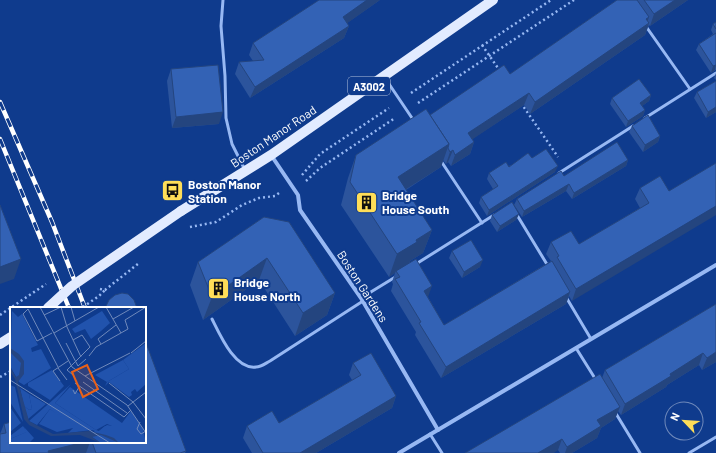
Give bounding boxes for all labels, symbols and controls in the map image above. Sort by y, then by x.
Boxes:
road number: A3002 [348,77,390,95]
street label: Boston Manor Road [227,102,319,170]
place label: Boston Manor Station [188,177,261,205]
bus stop icon: Boston Manor Station [159,178,185,204]
place label: Bridge House South [382,188,449,216]
building icon: Bridge House South [353,189,379,215]
street label: Boston Gardens [335,248,391,325]
place label: Bridge House North [234,275,300,303]
building icon: Bridge House North [206,276,232,302]
inset map [10,307,146,443]
north arrow [664,401,704,441]
text: N [667,410,682,423]

